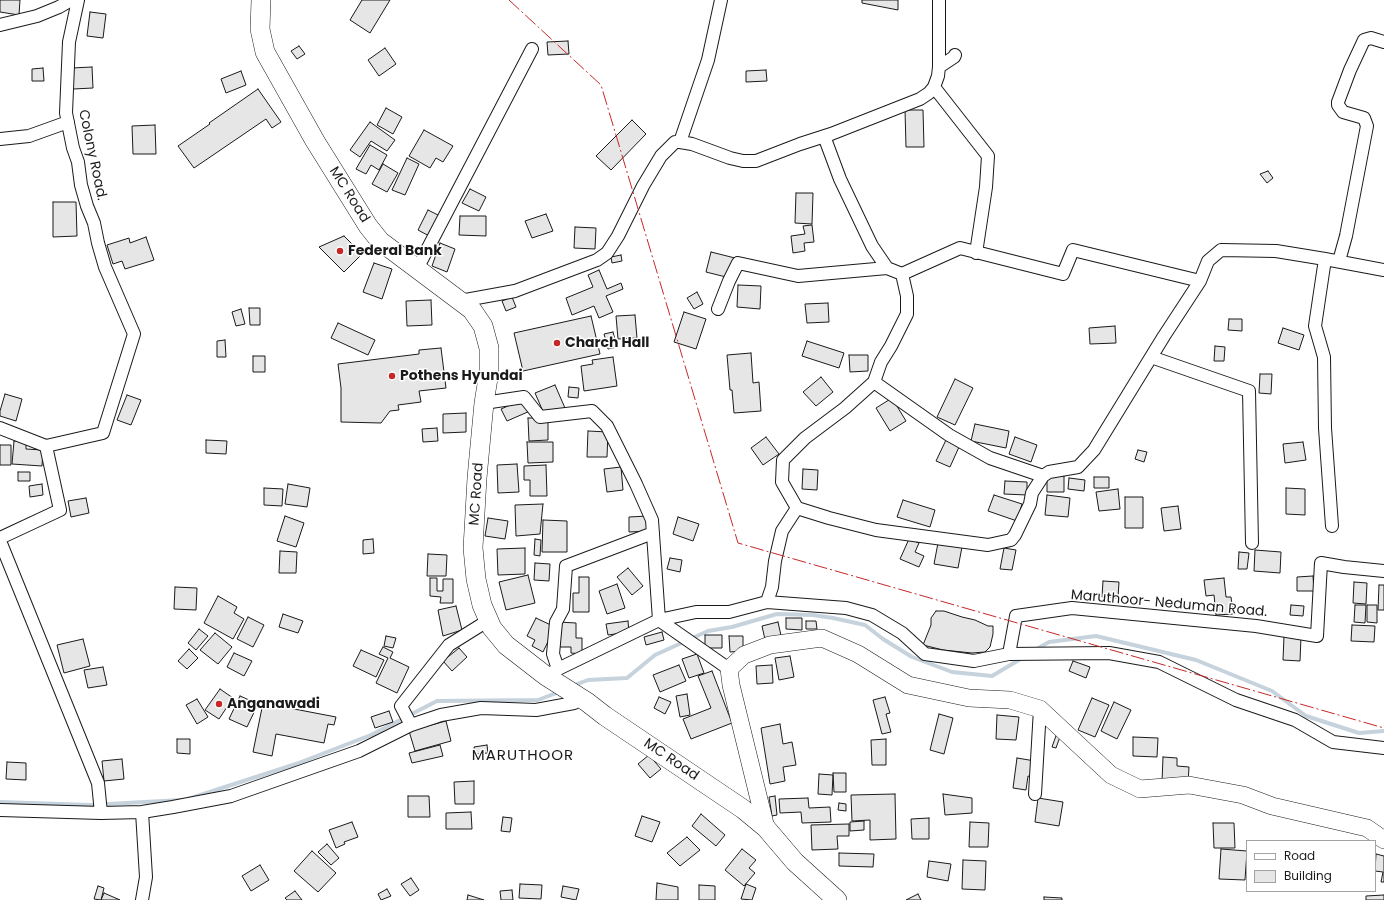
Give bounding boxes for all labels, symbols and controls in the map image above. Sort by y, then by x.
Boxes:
street label: Colony Road. [74,108,110,202]
street label: MC Road [325,164,373,226]
place label: Federal Bank [348,243,442,259]
marker: Federal Bank [335,246,345,256]
place label: Charch Hall [565,335,649,351]
marker: Charch Hall [552,338,562,348]
place label: Pothens Hyundai [400,368,523,384]
marker: Pothens Hyundai [387,371,397,381]
street label: MC Road [466,462,488,526]
street label: Maruthoor- Neduman Road. [1070,587,1268,621]
place label: Anganawadi [227,696,320,712]
marker: Anganawadi [214,699,224,709]
street label: MC Road [640,735,702,785]
district label: MARUTHOOR [472,747,574,765]
legend [1246,840,1376,892]
text: Road [1284,847,1315,864]
text: Building [1284,867,1332,884]

